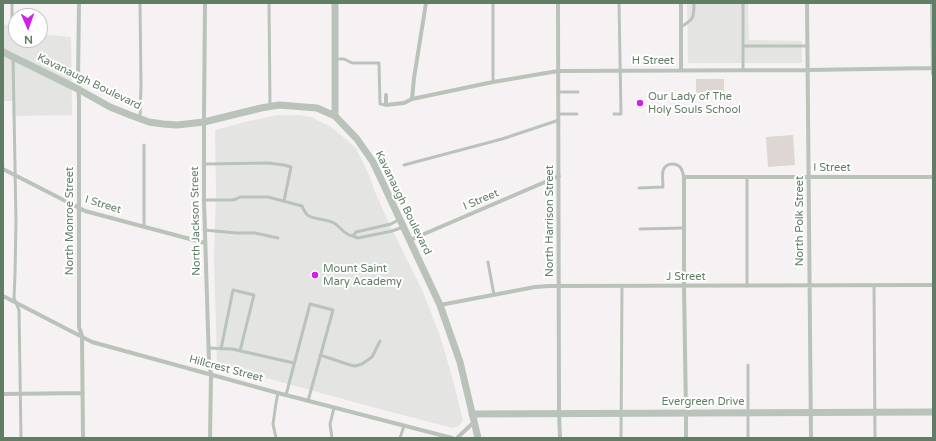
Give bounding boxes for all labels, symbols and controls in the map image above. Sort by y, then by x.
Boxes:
north arrow [8,8,48,48]
text: N [24,33,33,46]
street label: Kavanaugh Boulevard [35,51,143,113]
street label: H Street [632,54,674,68]
place label: Our Lady of The Holy Souls School [648,90,741,116]
marker: Our Lady of The Holy Souls School [635,98,645,108]
street label: Kavanaugh Boulevard [372,149,434,257]
street label: I Street [813,161,851,175]
street label: North Harrison Street [543,165,557,277]
street label: North Jackson Street [188,166,204,276]
street label: North Monroe Street [63,167,77,275]
street label: North Polk Street [793,176,807,266]
street label: I Street [461,187,501,213]
street label: I Street [83,193,123,217]
place label: Mount Saint Mary Academy [323,262,402,288]
marker: Mount Saint Mary Academy [310,270,320,280]
street label: J Street [666,270,706,284]
street label: Hillcrest Street [187,353,265,385]
street label: Evergreen Drive [662,395,744,409]

